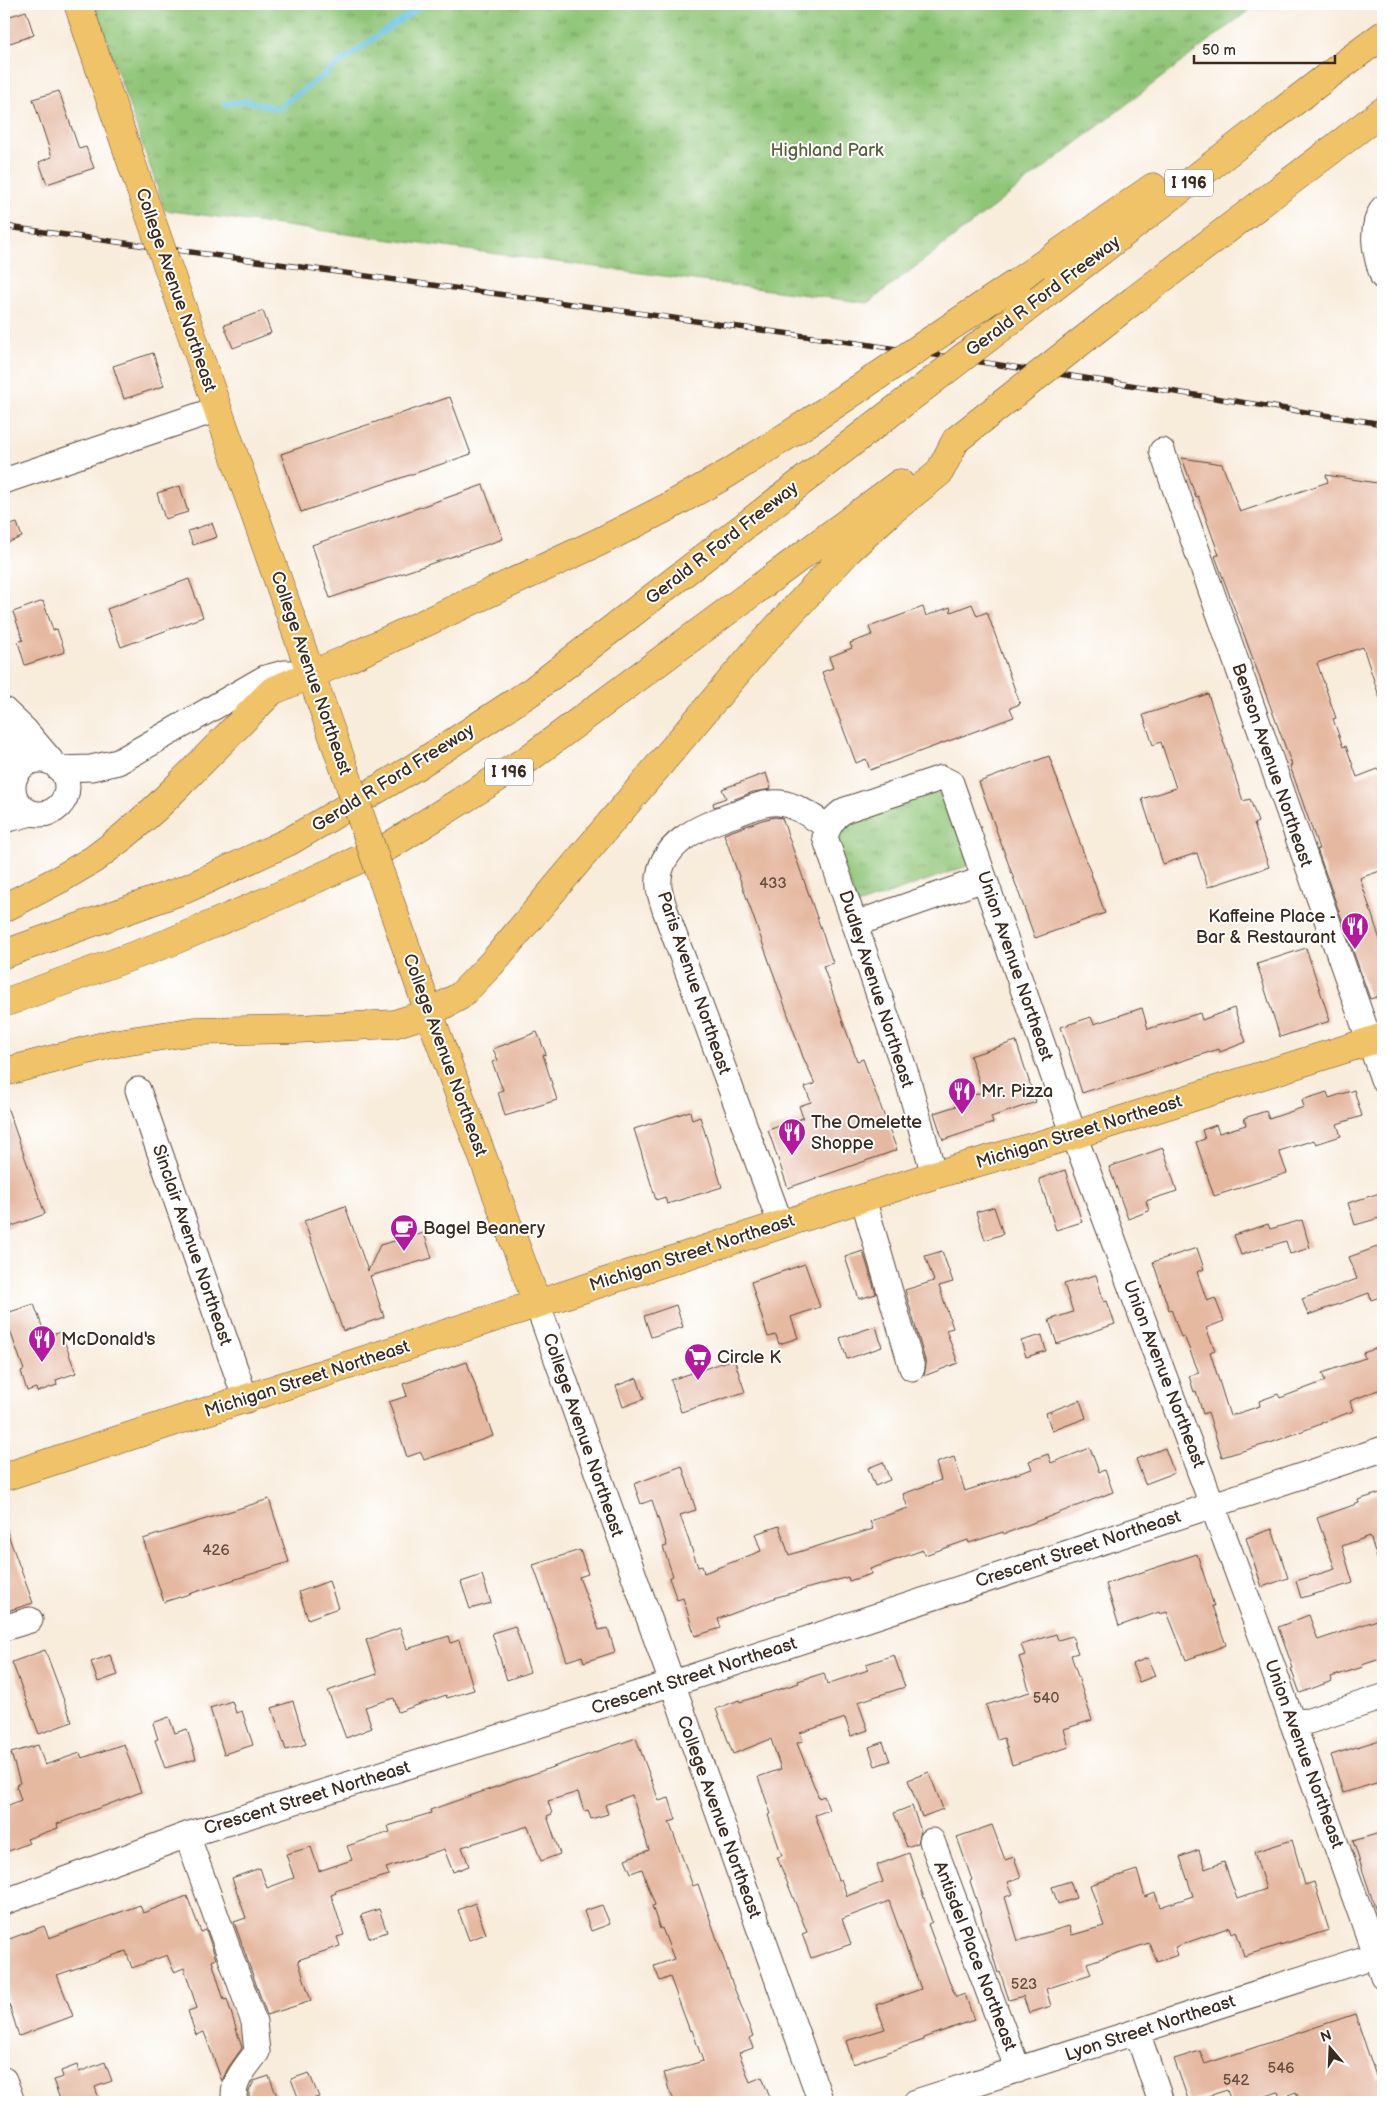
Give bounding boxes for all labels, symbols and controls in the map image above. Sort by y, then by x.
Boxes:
scale bar [1194,32,1336,64]
text: 50 m [1202,41,1236,60]
park label: Highland Park [770,140,884,161]
road number: I 196 [1165,170,1213,197]
street label: College Avenue Northeast [131,185,221,395]
street label: Gerald R Ford Freeway [962,231,1125,361]
street label: Gerald R Ford Freeway [642,476,803,609]
street label: College Avenue Northeast [266,568,356,778]
street label: Benson Avenue Northeast [1227,660,1317,870]
street label: Gerald R Ford Freeway [308,719,479,837]
road number: I 196 [485,759,533,786]
street label: Union Avenue Northeast [973,868,1058,1064]
house number: 433 [759,874,787,893]
street label: Dudley Avenue Northeast [834,888,918,1091]
street label: Paris Avenue Northeast [653,889,735,1078]
place label: Kaffeine Place - Bar & Restaurant [1196,906,1336,948]
restaurant icon: Kaffeine Place - Bar & Restaurant [1340,911,1370,950]
street label: College Avenue Northeast [399,951,492,1160]
restaurant icon: Mr. Pizza [947,1076,977,1115]
place label: Mr. Pizza [981,1081,1053,1102]
street label: Michigan Street Northeast [973,1090,1185,1173]
place label: The Omelette Shoppe [811,1112,922,1154]
restaurant icon: The Omelette Shoppe [777,1117,807,1156]
street label: Sinclair Avenue Northeast [148,1142,236,1349]
street label: Michigan Street Northeast [587,1210,798,1296]
cafe icon: Bagel Beanery [389,1213,419,1252]
place label: Bagel Beanery [423,1218,546,1239]
street label: Union Avenue Northeast [1118,1277,1210,1471]
restaurant icon: McDonald's [27,1324,57,1363]
place label: McDonald's [61,1329,156,1350]
street label: College Avenue Northeast [538,1330,628,1540]
street label: Michigan Street Northeast [202,1336,413,1422]
supermarket icon: Circle K [683,1342,713,1381]
place label: Circle K [717,1347,781,1368]
street label: Crescent Street Northeast [973,1506,1184,1592]
house number: 426 [202,1541,230,1560]
street label: Crescent Street Northeast [589,1633,800,1719]
street label: Union Avenue Northeast [1260,1657,1348,1852]
house number: 540 [1033,1689,1059,1708]
street label: College Avenue Northeast [673,1713,766,1922]
street label: Crescent Street Northeast [201,1756,413,1839]
street label: Antisdel Place Northeast [929,1858,1021,2054]
house number: 523 [1011,1975,1037,1994]
street label: Lyon Street Northeast [1062,1990,1238,2065]
north arrow [1304,2024,1354,2074]
text: N [1318,2026,1334,2046]
house number: 546 [1268,2059,1294,2078]
house number: 542 [1223,2071,1249,2090]

